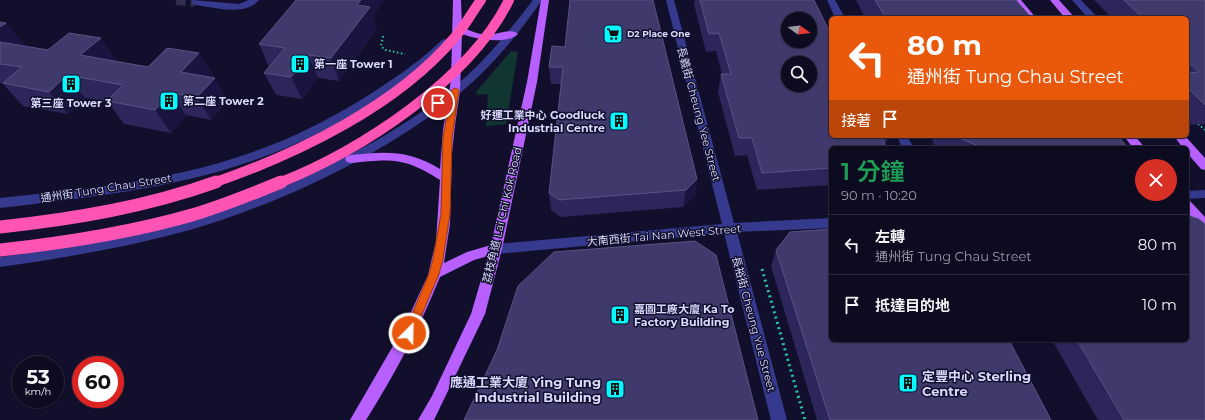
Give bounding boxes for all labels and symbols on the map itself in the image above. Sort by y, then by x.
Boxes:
north arrow [781,12,817,48]
supermarket icon: D2 Place One [602,23,624,45]
place label: D2 Place One [627,28,690,39]
street label: 長義街 Cheung Yee Street [674,45,724,183]
building icon: 第一座 Tower 1 [289,53,311,75]
place label: 第一座 Tower 1 [314,57,393,71]
building icon: 第三座 Tower 3 [60,73,82,95]
pin [421,86,455,120]
building icon: 第二座 Tower 2 [158,90,180,112]
place label: 第二座 Tower 2 [183,94,264,108]
place label: 第三座 Tower 3 [31,96,112,110]
place label: 好運工業中心 Goodluck Industrial Centre [481,108,606,135]
building icon: 好運工業中心 Goodluck Industrial Centre [608,110,630,132]
street label: 荔枝角道 Lai Chi Kok Road [479,145,525,285]
street label: 通州街 Tung Chau Street [39,171,173,205]
street label: 大南西街 Tai Nan West Street [586,221,742,249]
street label: 長裕街 Cheung Yue Street [729,255,779,394]
place label: 嘉圖工廠大廈 Ka To Factory Building [634,302,734,329]
building icon: 嘉圖工廠大廈 Ka To Factory Building [609,304,631,326]
position arrow [388,312,430,354]
speed limit sign: 60 [72,356,124,408]
place label: 定豐中心 Sterling Centre [922,368,1031,399]
building icon: 定豐中心 Sterling Centre [897,372,919,394]
place label: 應通工業大廈 Ying Tung Industrial Building [450,374,601,405]
building icon: 應通工業大廈 Ying Tung Industrial Building [604,378,626,400]

